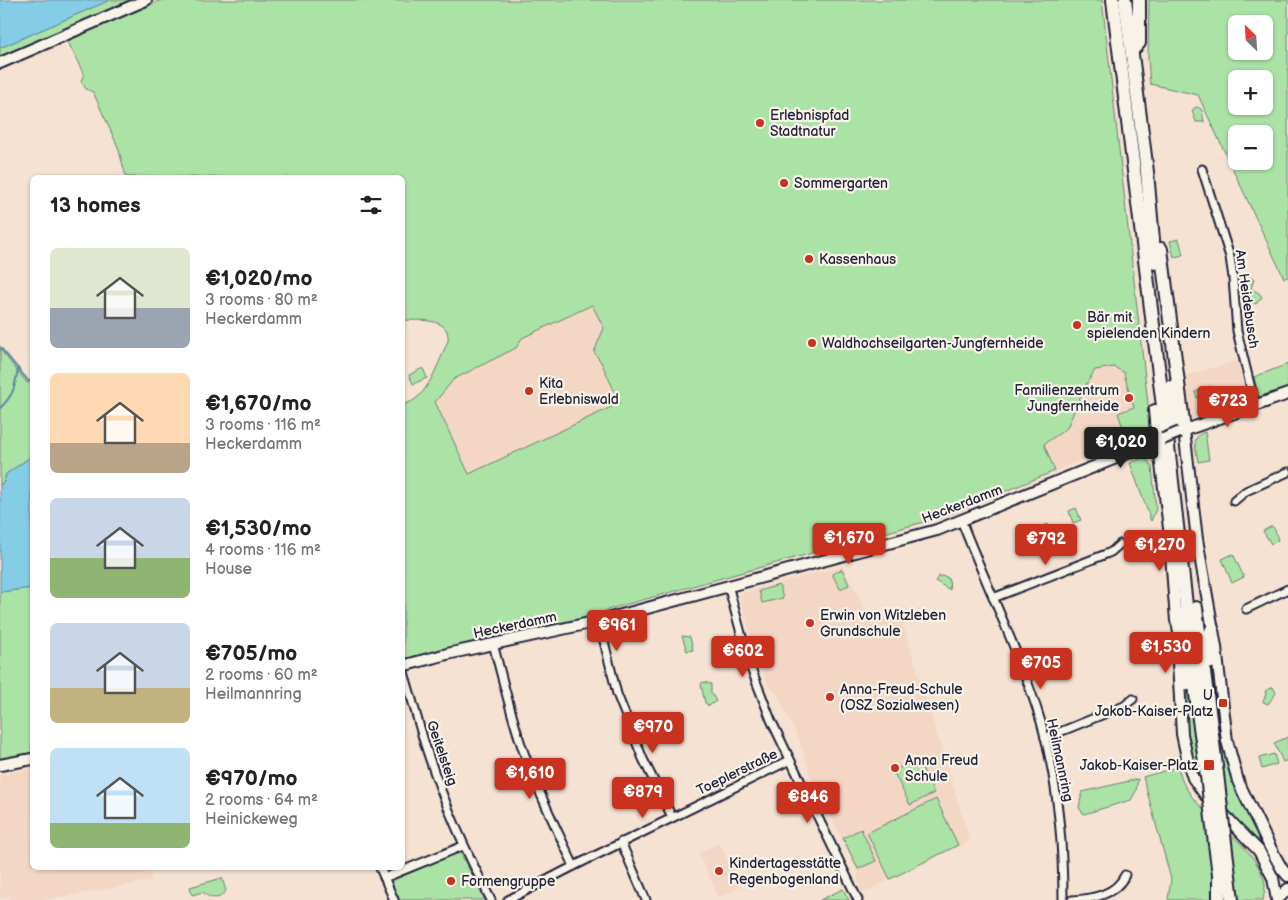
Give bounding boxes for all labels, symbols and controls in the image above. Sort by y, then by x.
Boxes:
north arrow [1228,15,1272,60]
map controls [1228,15,1273,170]
button: + [1228,70,1273,115]
place label: Erlebnispfad Stadtnatur [770,107,849,140]
marker: Erlebnispfad Stadtnatur [754,117,766,129]
button: − [1228,125,1273,170]
place label: Sommergarten [794,175,888,192]
marker: Sommergarten [778,177,790,189]
icon: filters [357,191,385,219]
text: 13 homes [50,193,141,218]
street label: Am Heidebusch [1232,248,1262,350]
place label: Kassenhaus [819,251,896,268]
marker: Kassenhaus [803,253,815,265]
text: €1,020/mo [205,266,312,291]
icon: home [90,268,150,328]
text: 3 rooms · 80 m² [205,291,318,310]
place label: Bär mit spielenden Kindern [1087,309,1210,342]
text: Heckerdamm [205,310,302,329]
marker: Bär mit spielenden Kindern [1071,319,1083,331]
place label: Waldhochseilgarten-Jungfernheide [822,335,1044,352]
marker: Waldhochseilgarten-Jungfernheide [806,337,818,349]
place label: Kita Erlebniswald [539,375,619,408]
place label: Familienzentrum Jungfernheide [1014,382,1119,415]
marker: Kita Erlebniswald [523,385,535,397]
pin: €723 [1198,386,1258,428]
text: €1,670/mo [205,391,311,416]
marker: Familienzentrum Jungfernheide [1123,392,1135,404]
text: €723 [1208,392,1248,411]
icon: home [90,393,150,453]
text: 3 rooms · 116 m² [205,416,321,435]
pin: €1,020 [1080,426,1162,469]
text: €1,020 [1095,433,1147,452]
text: Heckerdamm [205,435,302,454]
street label: Heckerdamm [919,481,1005,527]
text: €1,530/mo [205,516,312,541]
icon: home [90,518,150,578]
pin: €1,670 [808,522,890,565]
pin: €792 [1016,524,1076,566]
text: €1,670 [824,529,874,548]
text: €792 [1026,530,1066,549]
pin: €1,270 [1119,530,1201,572]
text: €1,270 [1135,536,1185,555]
text: 4 rooms · 116 m² [205,541,321,560]
text: House [205,560,252,579]
place label: Erwin von Witzleben Grundschule [820,607,946,640]
street label: Heckerdamm [472,608,558,642]
pin: €961 [587,610,647,652]
text: €961 [598,616,636,635]
marker: Erwin von Witzleben Grundschule [804,617,816,629]
pin: €1,530 [1125,632,1207,674]
pin: €602 [713,636,773,678]
text: €1,530 [1141,638,1191,657]
text: €705/mo [205,641,297,666]
text: €602 [722,642,764,661]
icon: home [90,643,150,703]
pin: €705 [1011,648,1071,690]
text: €705 [1021,654,1061,673]
text: 2 rooms · 60 m² [205,666,318,685]
place label: Anna-Freud-Schule (OSZ Sozialwesen) [840,681,962,714]
text: Heilmannring [205,685,302,704]
place label: U Jakob-Kaiser-Platz [1095,687,1213,720]
marker: Anna-Freud-Schule (OSZ Sozialwesen) [824,691,836,703]
marker: U Jakob-Kaiser-Platz [1217,697,1229,709]
pin: €970 [623,712,683,754]
street label: Heilmannring [1043,717,1077,803]
street label: Geitelsteig [423,718,461,788]
text: €970 [633,718,673,737]
street label: Toeplerstraße [694,745,780,799]
place label: Anna Freud Schule [905,752,978,785]
place label: Jakob-Kaiser-Platz [1080,757,1198,774]
pin: €1,610 [489,758,571,800]
marker: Jakob-Kaiser-Platz [1202,758,1216,772]
marker: Anna Freud Schule [889,762,901,774]
text: €1,610 [506,764,554,783]
text: €970/mo [205,766,298,791]
icon: home [90,768,150,828]
pin: €879 [613,776,673,819]
pin: €846 [778,782,838,824]
text: €879 [623,783,663,802]
text: €846 [788,788,828,807]
text: 2 rooms · 64 m² [205,791,318,810]
text: Heinickeweg [205,810,298,829]
place label: Kindertagesstätte Regenbogenland [729,855,841,888]
marker: Kindertagesstätte Regenbogenland [713,865,725,877]
place label: Formengruppe [461,873,555,890]
marker: Formengruppe [445,875,457,887]

